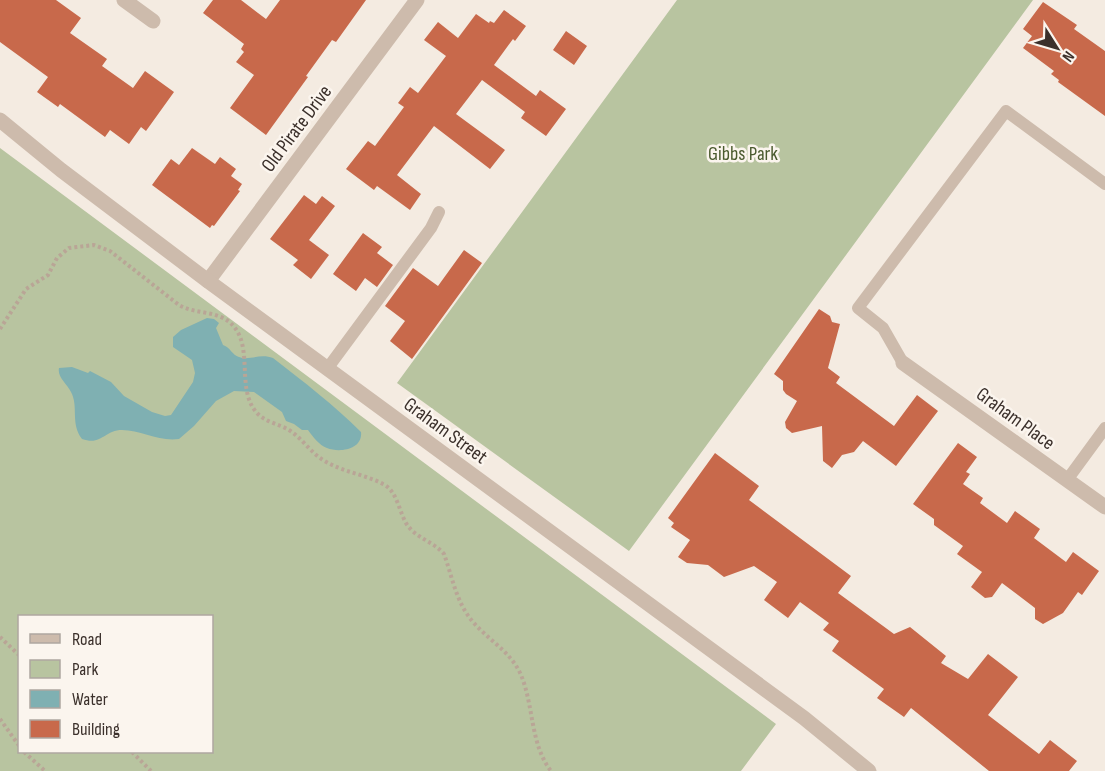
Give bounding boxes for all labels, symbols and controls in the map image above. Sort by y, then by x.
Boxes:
north arrow [1027,18,1087,78]
text: N [1058,47,1078,65]
street label: Old Pirate Drive [256,80,337,177]
park label: Gibbs Park [708,142,778,166]
street label: Graham Place [971,382,1059,455]
street label: Graham Street [399,392,492,469]
legend [18,615,213,753]
text: Road [72,629,102,650]
text: Park [72,659,98,680]
text: Water [72,689,108,710]
text: Building [72,719,120,740]

